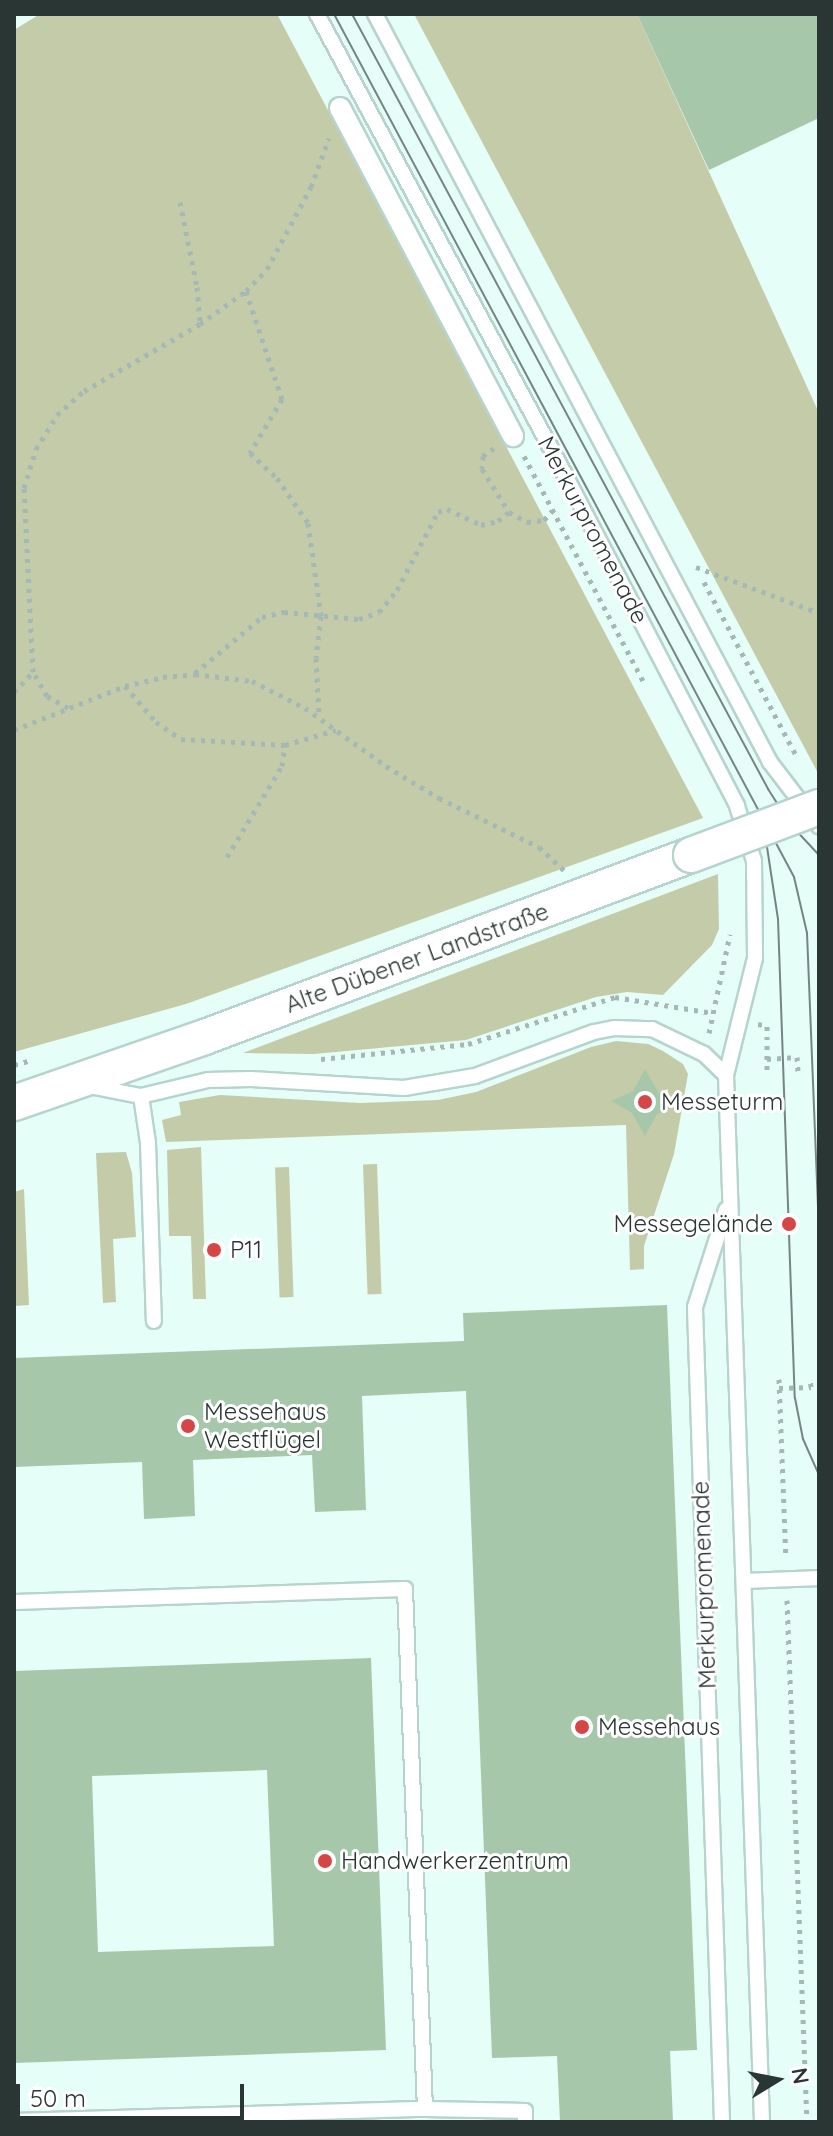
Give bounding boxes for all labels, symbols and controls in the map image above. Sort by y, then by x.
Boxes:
street label: Merkurpromenade [531,431,655,629]
street label: Alte Dübener Landstraße [281,897,553,1019]
place label: Messeturm [661,1088,783,1116]
marker: Messeturm [636,1093,654,1111]
place label: Messegelände [614,1210,773,1238]
marker: Messegelände [780,1215,798,1233]
place label: P11 [230,1236,262,1264]
marker: P11 [205,1241,223,1259]
place label: Messehaus Westflügel [204,1398,326,1454]
marker: Messehaus Westflügel [179,1417,197,1435]
street label: Merkurpromenade [686,1481,722,1689]
place label: Messehaus [598,1713,720,1741]
marker: Messehaus [573,1718,591,1736]
place label: Handwerkerzentrum [341,1847,569,1875]
marker: Handwerkerzentrum [316,1852,334,1870]
north arrow [737,2040,817,2120]
text: N [785,2065,816,2086]
scale bar [20,2068,248,2118]
text: 50 m [30,2083,86,2113]

